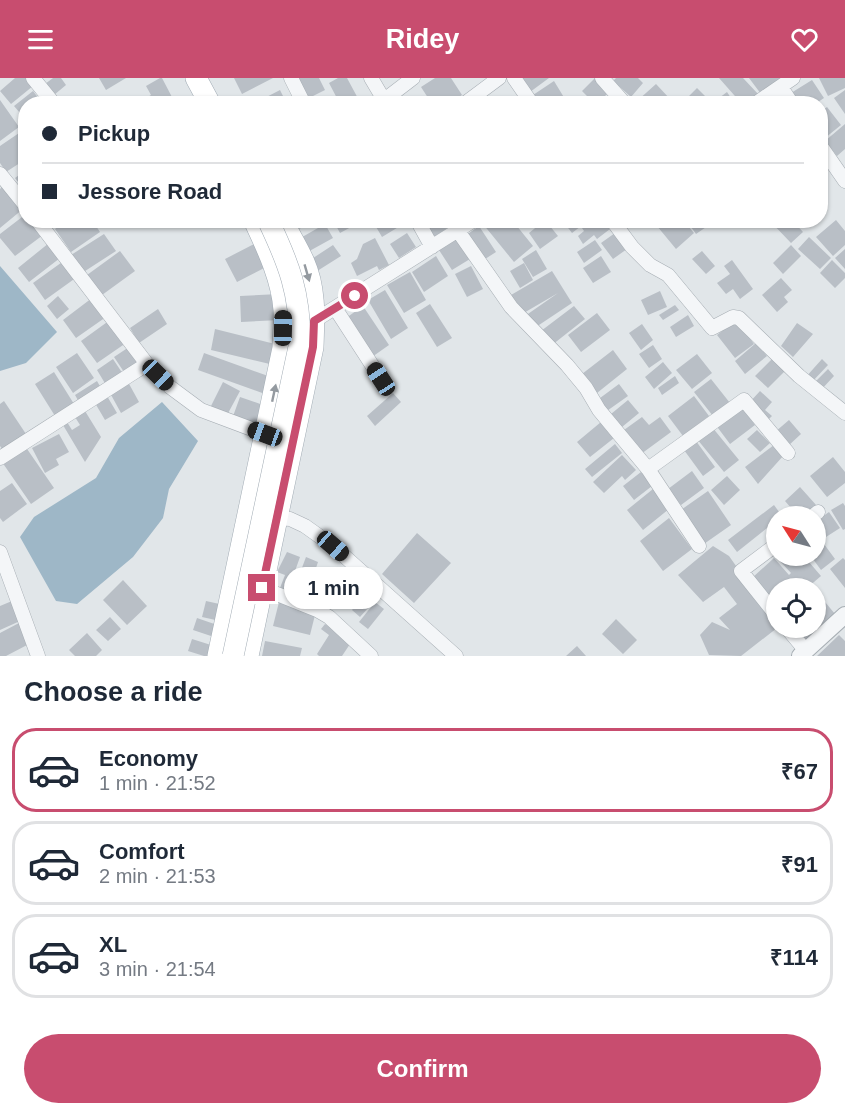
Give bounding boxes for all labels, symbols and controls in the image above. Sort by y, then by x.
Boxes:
icon: menu [24,23,57,56]
icon: heart [788,23,821,56]
text: Ridey [386,24,459,54]
text: Pickup [78,121,150,146]
text: Jessore Road [78,179,222,204]
one-way arrow [303,264,312,282]
route start [341,282,368,309]
car [274,310,292,346]
car [139,356,177,394]
car [364,359,398,399]
one-way arrow [269,384,279,402]
car [245,419,285,449]
north arrow [766,506,826,566]
map controls [766,506,826,638]
car [314,527,352,565]
callout: 1 min [283,567,382,609]
route end [248,574,275,601]
text: 1 min [307,577,360,599]
button: locate [766,578,826,638]
text: Choose a ride [24,677,203,707]
icon: car [27,743,81,797]
text: Economy [99,746,198,771]
text: ₹67 [781,759,818,784]
text: 1 min · 21:52 [99,772,216,794]
icon: car [27,836,81,890]
text: Comfort [99,839,185,864]
text: ₹91 [781,852,818,877]
text: 2 min · 21:53 [99,865,216,887]
icon: car [27,929,81,983]
text: XL [99,932,127,957]
text: ₹114 [770,945,818,970]
text: 3 min · 21:54 [99,958,216,980]
button: Confirm [24,1034,821,1103]

